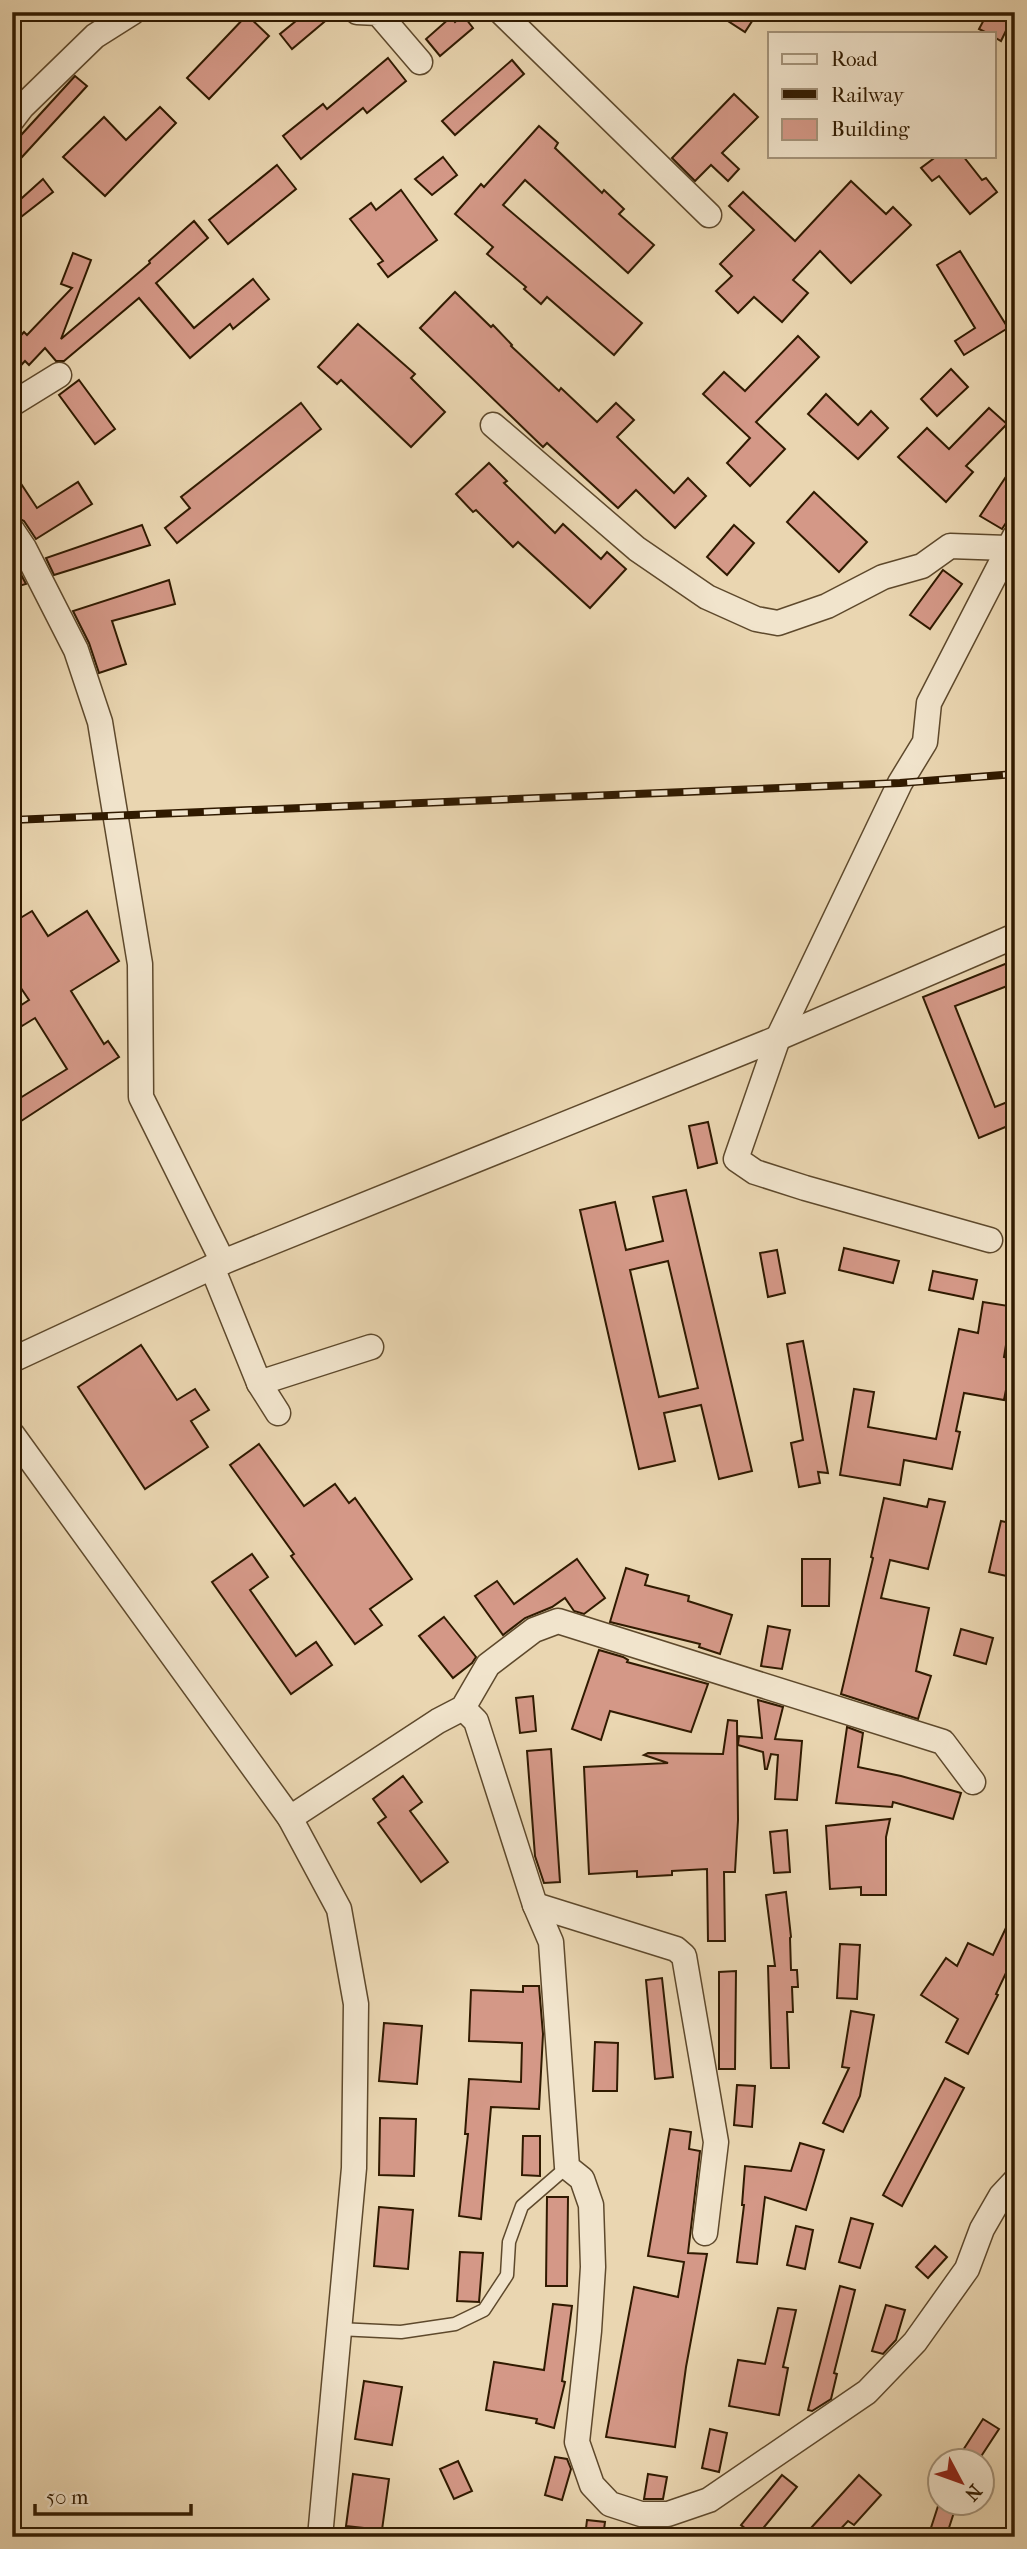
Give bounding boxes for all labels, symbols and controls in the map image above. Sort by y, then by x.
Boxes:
legend [768,32,996,158]
text: Road [831,47,878,71]
text: Railway [831,83,905,107]
text: Building [831,117,910,141]
north arrow [926,2448,996,2518]
scale bar [35,2472,191,2516]
text: N [960,2480,986,2506]
text: 50 m [46,2485,89,2509]

